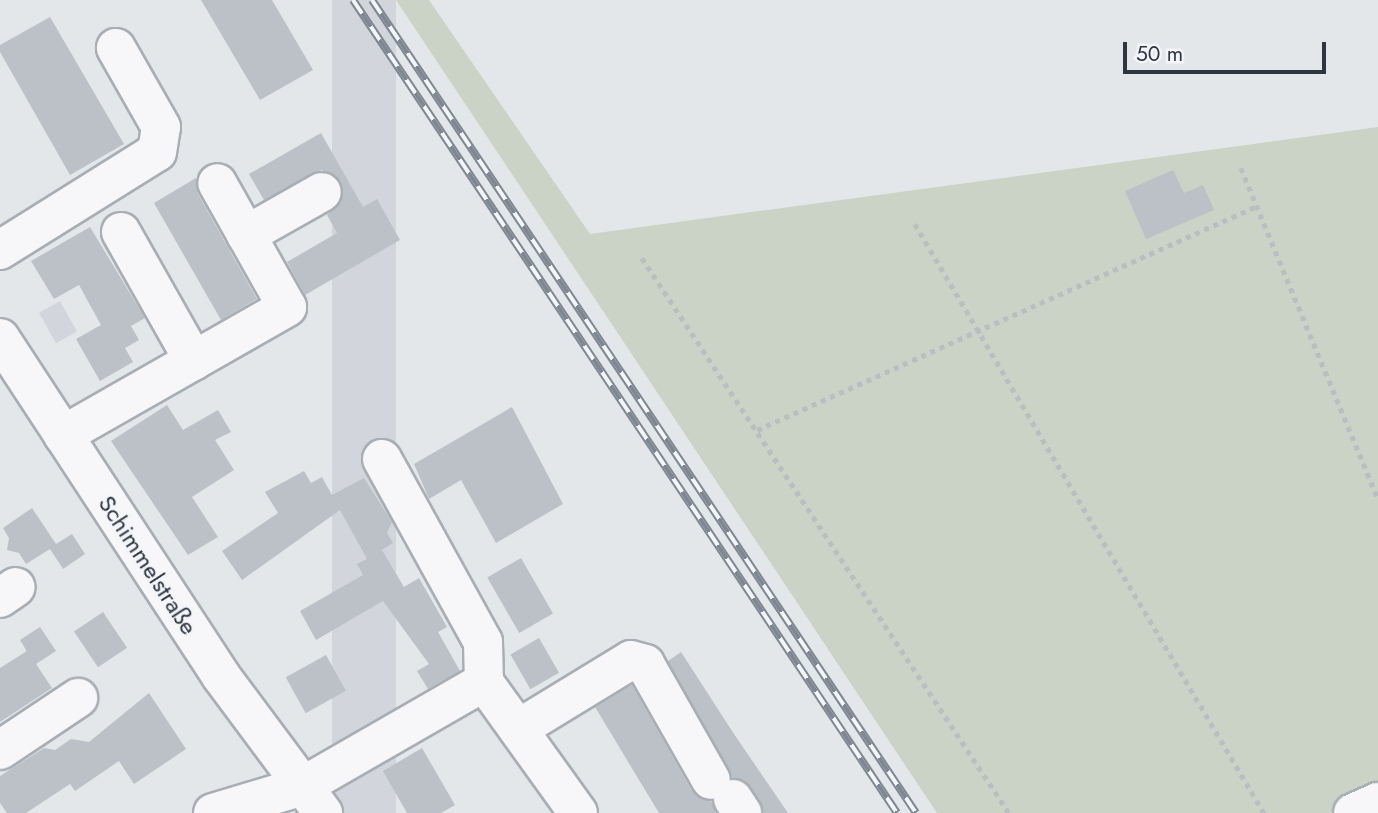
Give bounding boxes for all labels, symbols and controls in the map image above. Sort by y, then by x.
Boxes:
scale bar [1126,28,1329,72]
text: 50 m [1136,39,1183,69]
street label: Schimmelstraße [92,490,204,640]

